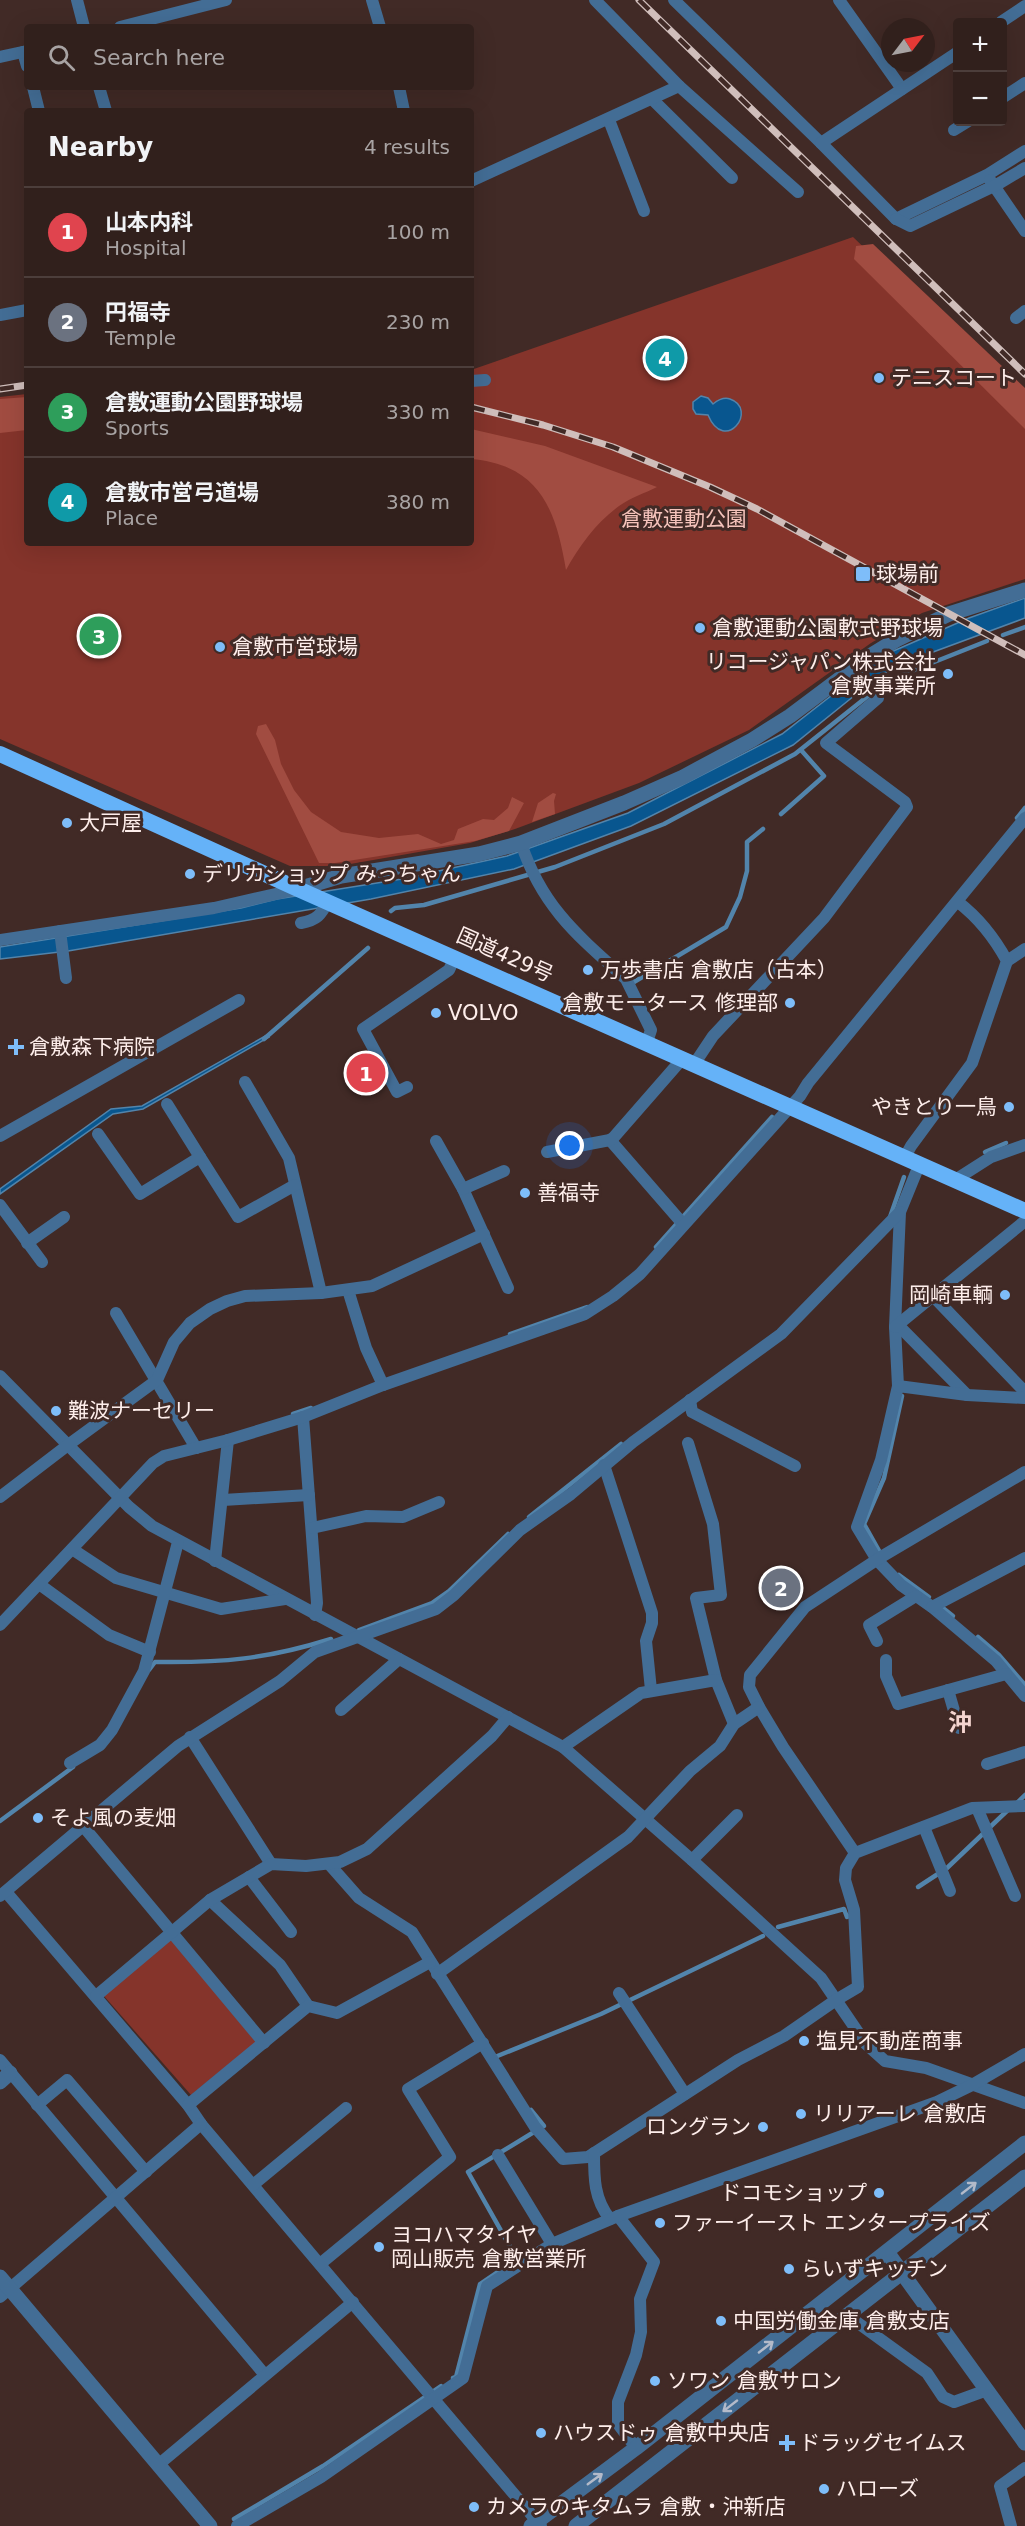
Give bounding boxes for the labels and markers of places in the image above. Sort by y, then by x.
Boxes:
pin: 4 [646,336,684,380]
place label: テニスコート [891,366,1017,390]
marker: テニスコート [872,371,886,385]
place label: 球場前 [876,562,939,586]
marker: 球場前 [854,565,872,583]
pin: 3 [80,614,118,658]
place label: 倉敷運動公園軟式野球場 [712,616,943,640]
marker: 倉敷運動公園軟式野球場 [693,621,707,635]
place label: 倉敷市営球場 [232,635,358,659]
marker: 倉敷市営球場 [213,640,227,654]
place label: リコージャパン株式会社 倉敷事業所 [705,650,936,698]
marker: リコージャパン株式会社 倉敷事業所 [941,667,955,681]
place label: 大戸屋 [79,811,142,835]
marker: 大戸屋 [60,816,74,830]
place label: デリカショップ みっちゃん [202,862,461,886]
marker: デリカショップ みっちゃん [183,867,197,881]
place label: 万歩書店 倉敷店（古本） [600,958,838,982]
marker: 万歩書店 倉敷店（古本） [581,963,595,977]
place label: 倉敷モータース 修理部 [562,991,778,1015]
marker: 倉敷モータース 修理部 [783,996,797,1010]
place label: VOLVO [448,1001,518,1025]
marker: VOLVO [429,1006,443,1020]
place label: 倉敷森下病院 [29,1035,155,1059]
marker: 倉敷森下病院 [7,1038,25,1056]
pin: 1 [346,1050,386,1096]
place label: やきとり一鳥 [871,1095,997,1119]
marker: やきとり一鳥 [1002,1100,1016,1114]
place label: 善福寺 [537,1181,600,1205]
marker: 善福寺 [518,1186,532,1200]
place label: 岡崎車輌 [909,1283,993,1307]
marker: 岡崎車輌 [998,1288,1012,1302]
place label: 難波ナーセリー [68,1399,215,1423]
marker: 難波ナーセリー [49,1404,63,1418]
pin: 2 [762,1566,800,1610]
place label: そよ風の麦畑 [50,1806,176,1830]
marker: そよ風の麦畑 [31,1811,45,1825]
place label: 塩見不動産商事 [816,2029,963,2053]
marker: 塩見不動産商事 [797,2034,811,2048]
place label: リリアーレ 倉敷店 [813,2102,986,2126]
marker: リリアーレ 倉敷店 [794,2107,808,2121]
place label: ロングラン [646,2115,751,2139]
marker: ロングラン [756,2120,770,2134]
place label: ドコモショップ [720,2181,867,2205]
marker: ドコモショップ [872,2186,886,2200]
place label: ファーイースト エンタープライズ [672,2211,991,2235]
marker: ファーイースト エンタープライズ [653,2216,667,2230]
place label: ヨコハマタイヤ 岡山販売 倉敷営業所 [391,2223,587,2271]
marker: ヨコハマタイヤ 岡山販売 倉敷営業所 [372,2240,386,2254]
place label: らいずキッチン [801,2257,948,2281]
marker: らいずキッチン [782,2262,796,2276]
place label: 中国労働金庫 倉敷支店 [733,2309,950,2333]
marker: 中国労働金庫 倉敷支店 [714,2314,728,2328]
place label: ソワン 倉敷サロン [667,2369,842,2393]
marker: ソワン 倉敷サロン [648,2374,662,2388]
place label: ハウスドゥ 倉敷中央店 [553,2421,770,2445]
marker: ハウスドゥ 倉敷中央店 [534,2426,548,2440]
place label: ドラッグセイムス [799,2431,967,2455]
marker: ドラッグセイムス [780,2436,794,2450]
place label: ハローズ [836,2477,919,2501]
marker: ハローズ [817,2482,831,2496]
place label: カメラのキタムラ 倉敷・沖新店 [486,2495,786,2519]
marker: カメラのキタムラ 倉敷・沖新店 [467,2500,481,2514]

